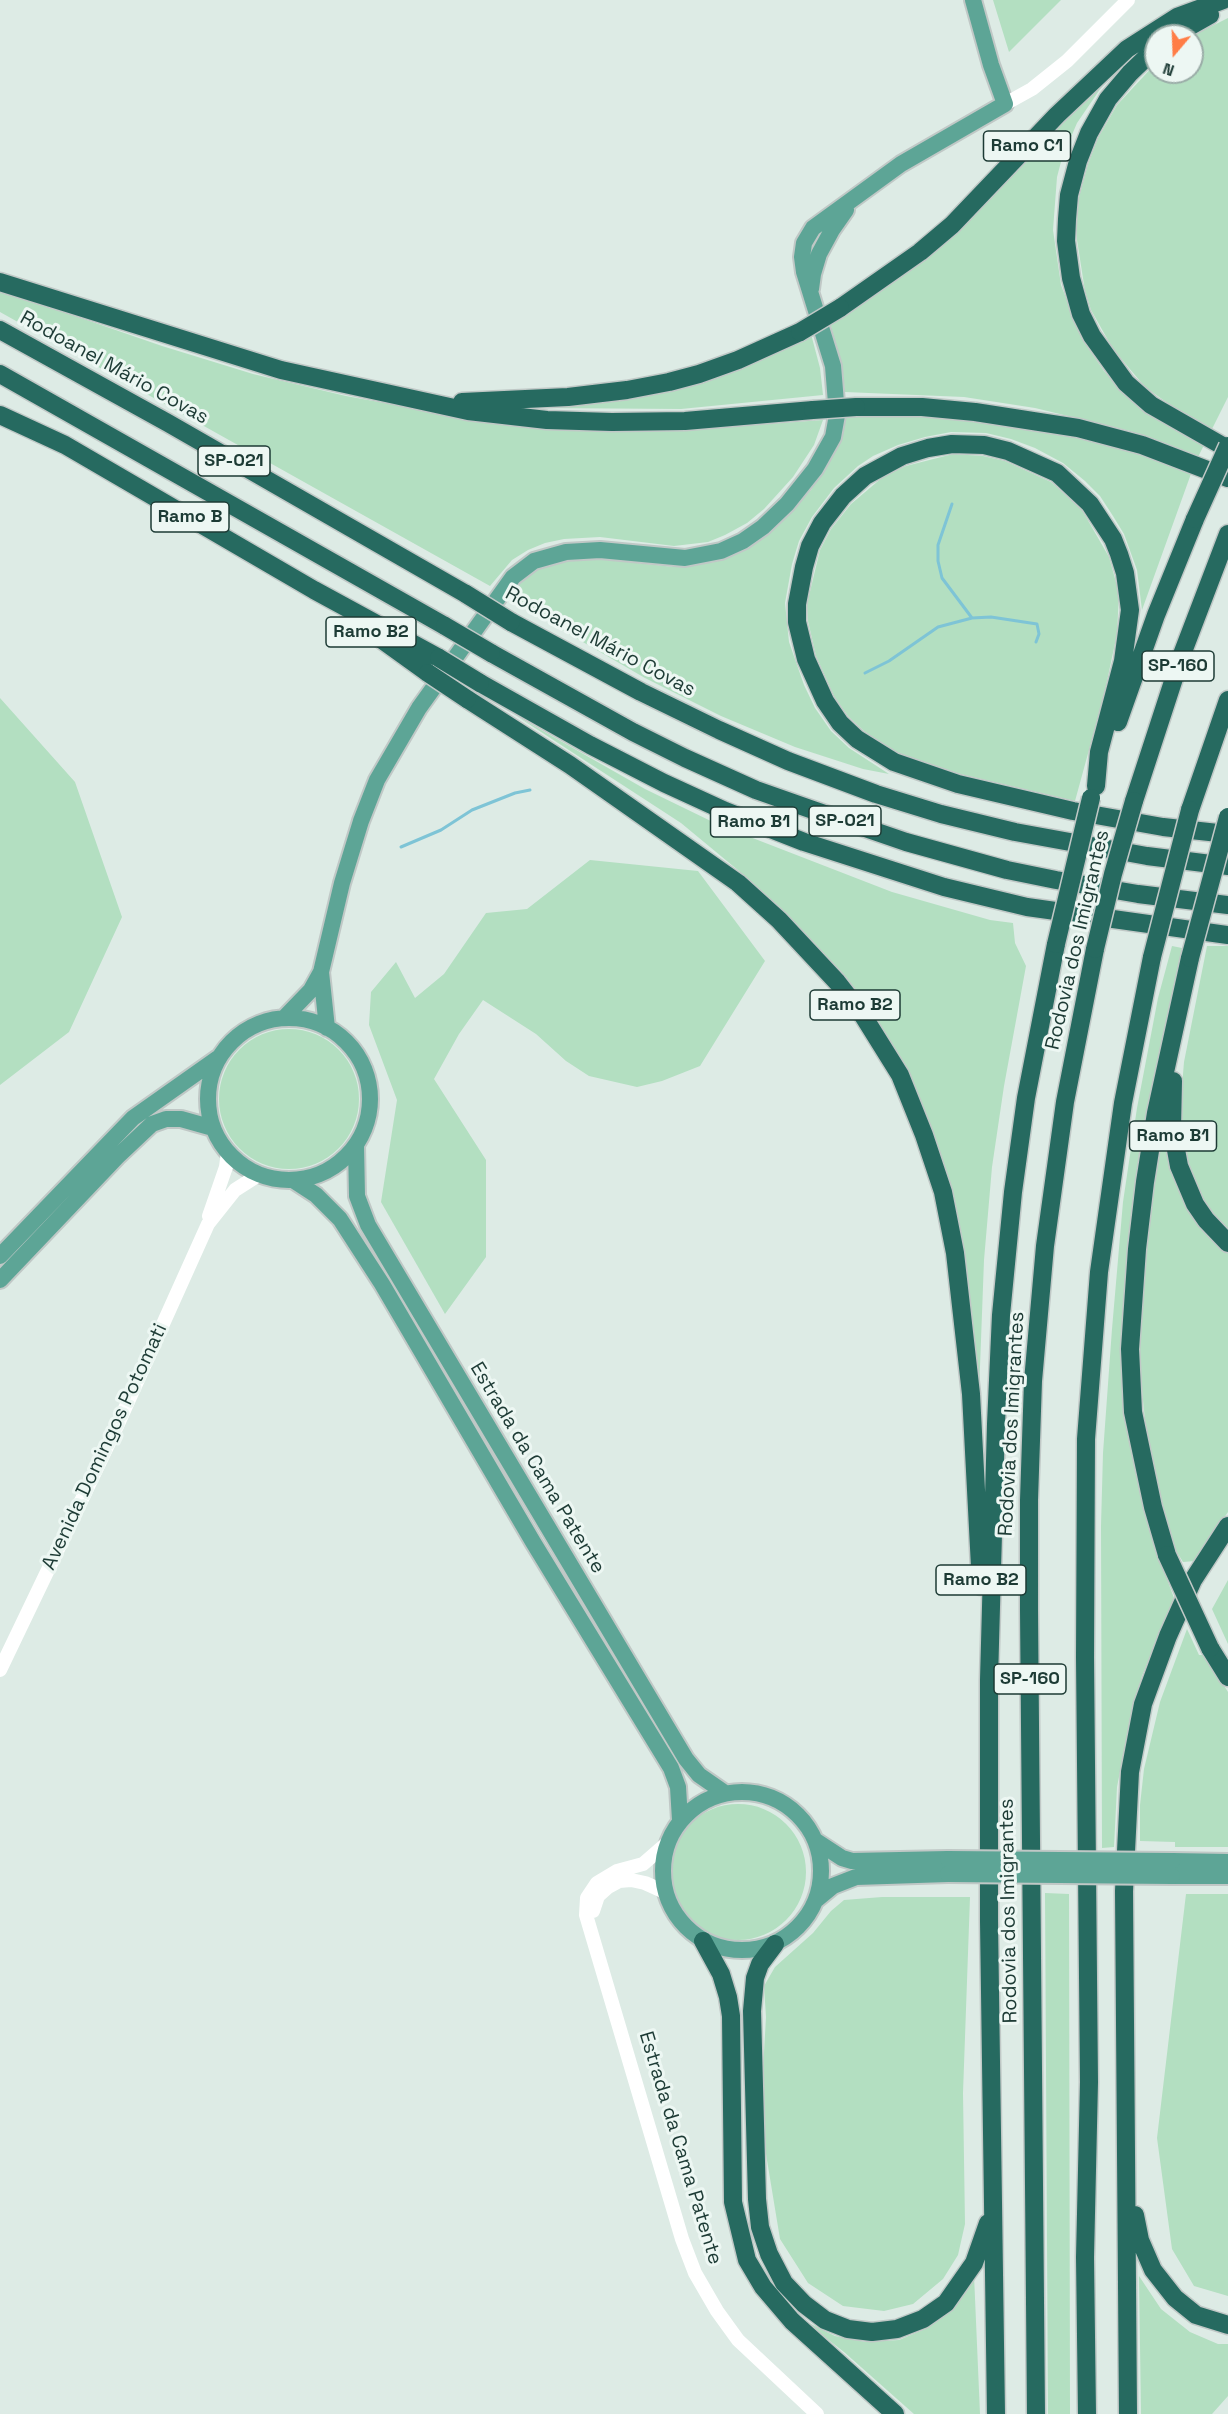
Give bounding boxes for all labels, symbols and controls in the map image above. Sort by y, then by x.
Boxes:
north arrow [1144,24,1204,84]
text: N [1160,58,1177,81]
road number: Ramo C1 [984,131,1070,161]
street label: Rodoanel Mário Covas [16,306,212,430]
road number: SP-021 [198,446,270,476]
road number: Ramo B [151,502,229,532]
street label: Rodoanel Mário Covas [501,582,699,702]
road number: Ramo B2 [326,617,416,647]
road number: SP-160 [1142,651,1214,681]
road number: SP-021 [809,806,881,836]
road number: Ramo B1 [710,807,798,837]
street label: Rodovia dos Imigrantes [1041,828,1115,1052]
road number: Ramo B2 [810,990,900,1020]
road number: Ramo B1 [1130,1121,1216,1151]
street label: Rodovia dos Imigrantes [994,1311,1030,1537]
street label: Avenida Domingos Potomati [37,1320,173,1574]
street label: Estrada da Cama Patente [464,1358,610,1578]
road number: Ramo B2 [936,1565,1026,1595]
road number: SP-160 [994,1664,1066,1694]
street label: Rodovia dos Imigrantes [995,1798,1023,2024]
street label: Estrada da Cama Patente [633,2029,727,2267]

